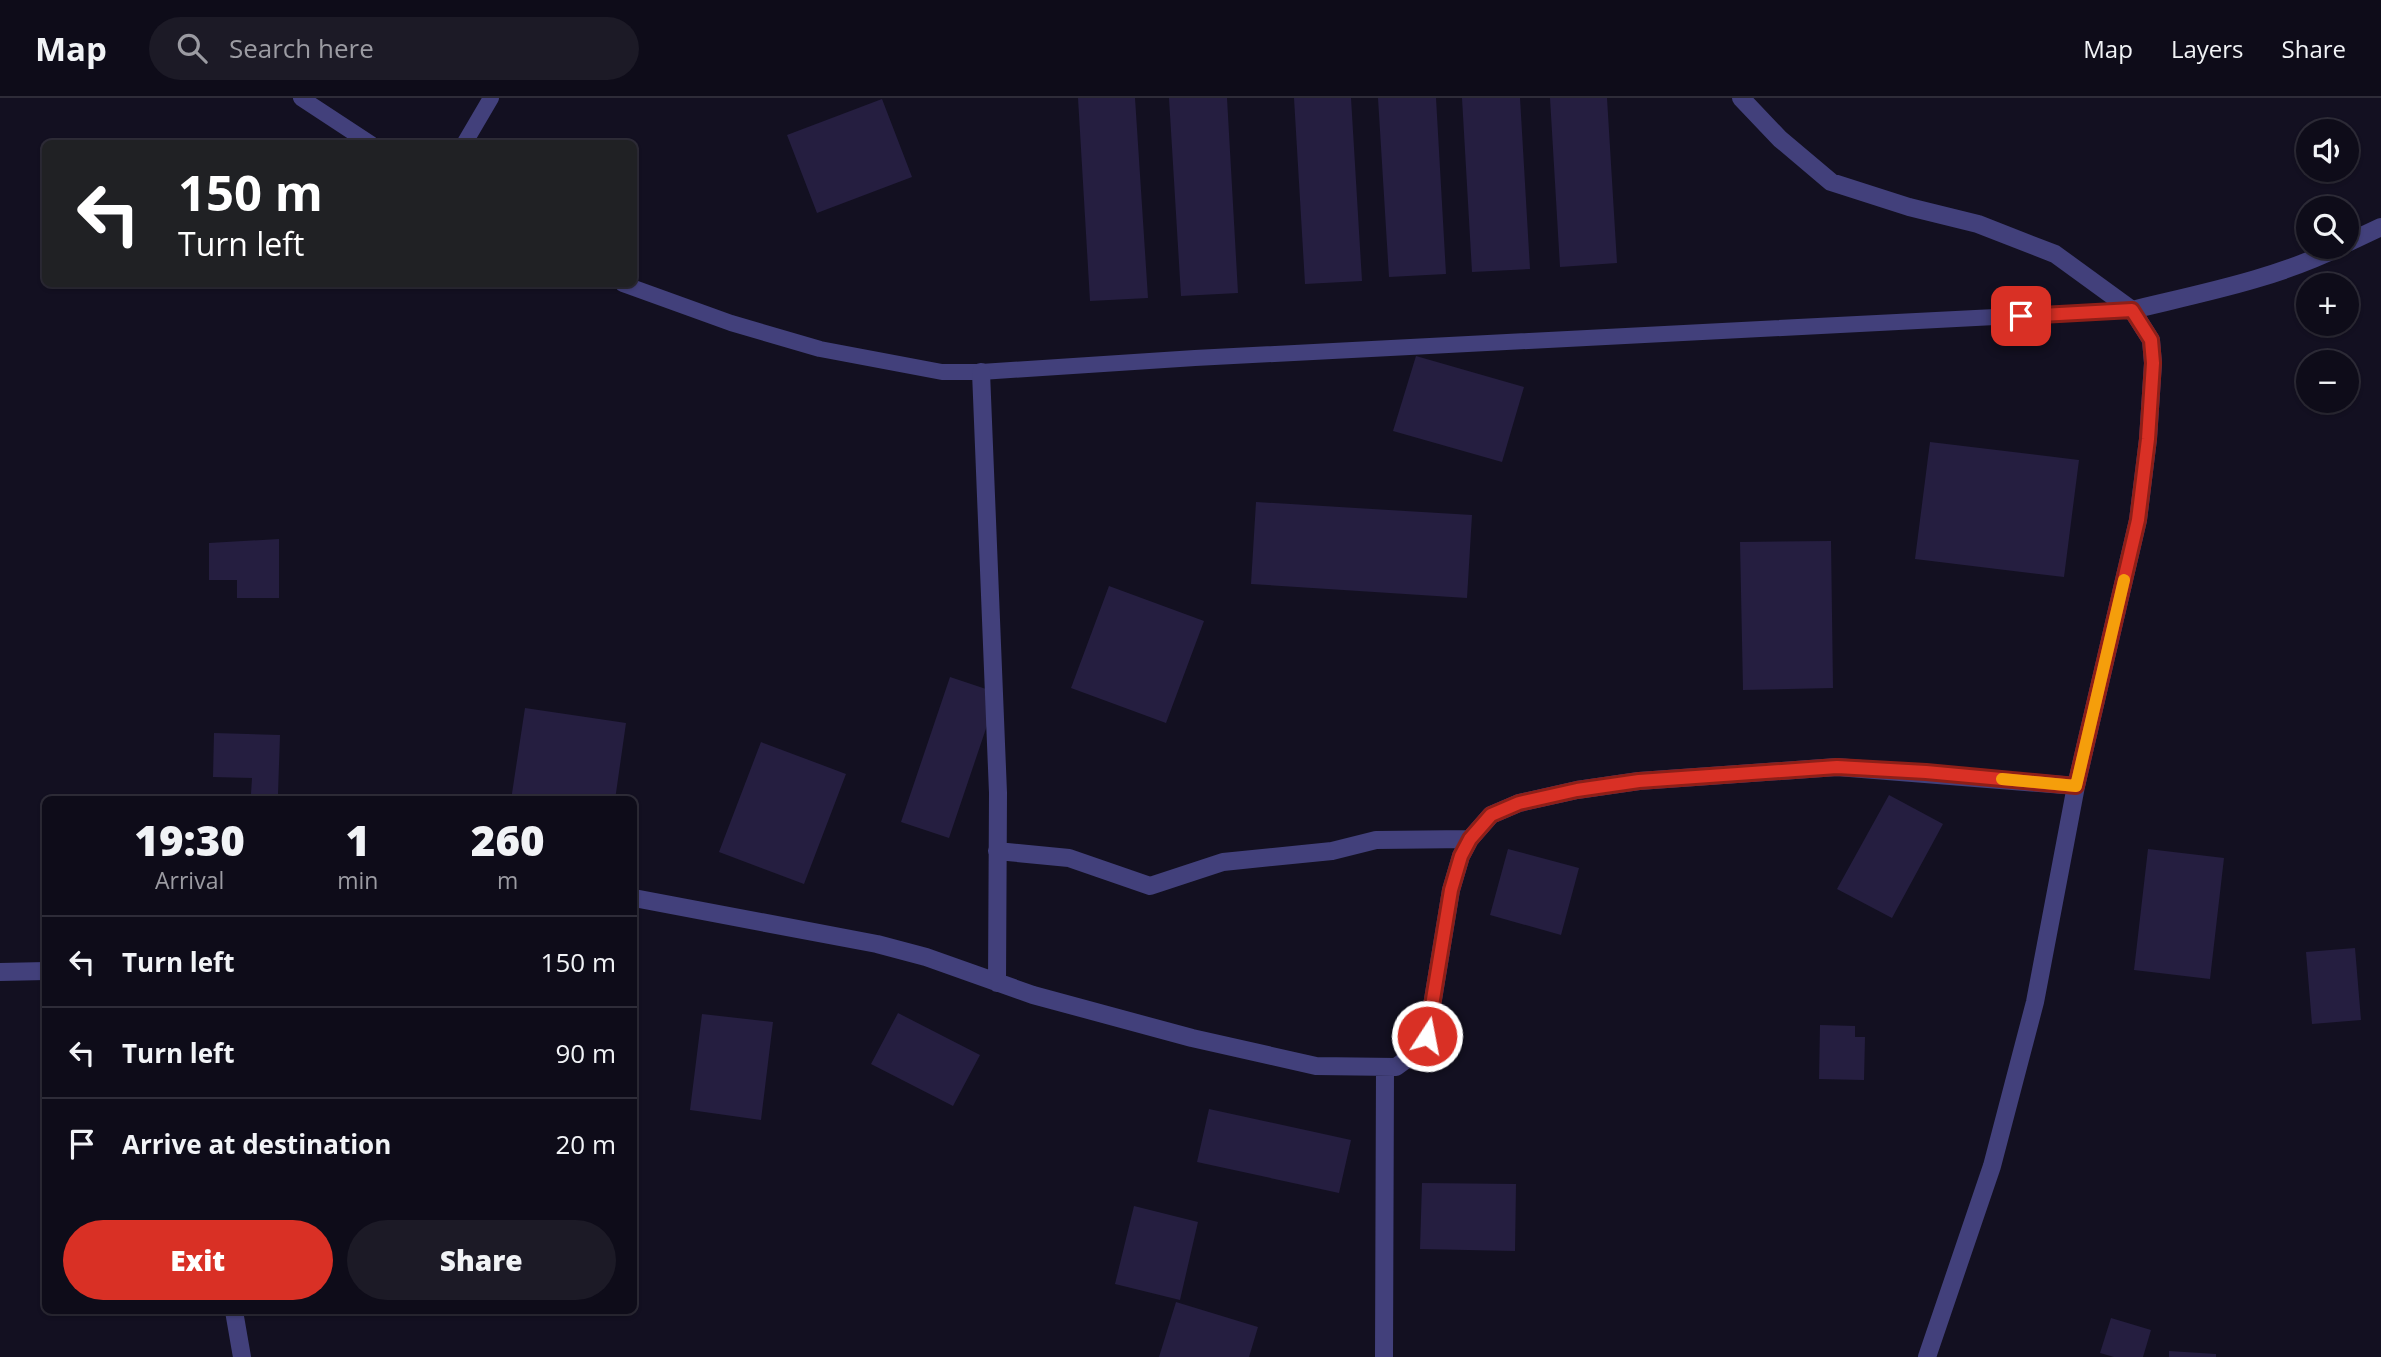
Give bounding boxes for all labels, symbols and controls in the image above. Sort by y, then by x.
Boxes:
search box [149,17,639,80]
text: Map [35,26,107,71]
icon: search [173,29,211,67]
text: Search here [229,30,374,66]
text: Map [2083,32,2133,65]
text: Layers [2171,32,2244,65]
text: Share [2282,32,2346,65]
map controls [2296,119,2359,413]
button: sound [2296,119,2359,182]
text: 150 m [178,159,323,225]
icon: left [63,168,154,259]
button: search [2296,196,2359,259]
text: Turn left [178,222,304,265]
button: + [2296,273,2359,336]
pin [1991,286,2051,346]
icon: arrive [2002,297,2040,335]
button: − [2296,350,2359,413]
text: 19:30 [134,811,245,868]
text: 1 [346,811,370,868]
text: 260 [471,811,545,868]
text: Arrival [155,864,224,896]
text: min [337,864,378,896]
text: m [497,864,518,896]
icon: left [63,943,101,981]
text: Turn left [122,944,234,980]
text: 150 m [541,944,616,980]
position arrow [1390,999,1464,1073]
icon: left [63,1034,101,1072]
text: Turn left [122,1035,234,1071]
text: 90 m [555,1035,616,1071]
icon: arrive [63,1125,101,1163]
text: Arrive at destination [122,1126,391,1162]
text: 20 m [555,1126,616,1162]
button: Exit [63,1220,333,1300]
button: Share [347,1220,616,1300]

